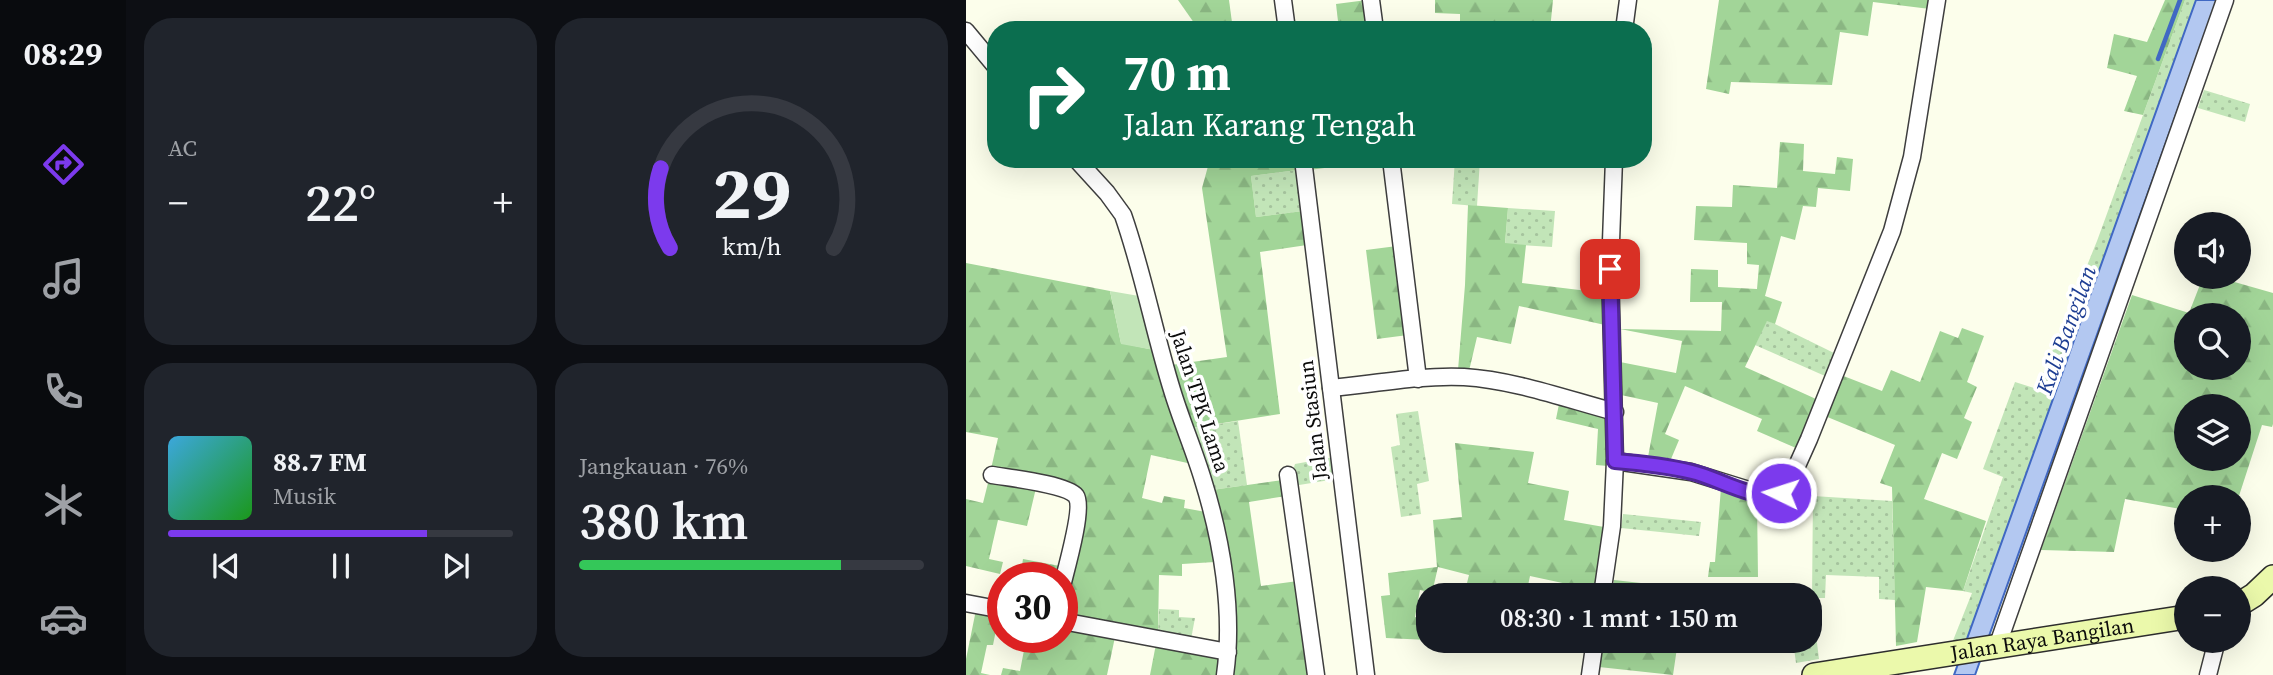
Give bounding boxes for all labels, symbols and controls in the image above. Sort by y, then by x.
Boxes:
text: 08:29 [24,32,102,76]
text: 70 m [1123,39,1231,106]
icon: right [1008,49,1099,140]
text: Jalan Karang Tengah [1123,103,1416,147]
text: AC [168,132,197,164]
icon: directions [39,140,88,189]
text: 29 [712,143,791,242]
text: 22° [305,167,376,238]
text: − [168,177,188,229]
text: + [493,177,513,229]
map controls [2174,212,2251,653]
button: sound [2174,212,2251,289]
text: km/h [722,228,781,262]
pin [1580,239,1640,299]
icon: arrive [1591,250,1629,288]
icon: music [39,254,88,303]
water label: Kali Bangilan [2028,261,2104,400]
button: search [2174,303,2251,380]
street label: Jalan TPK Lama [1163,325,1237,476]
street label: Jalan Stasiun [1291,358,1334,483]
icon: phone [39,367,88,416]
button: layers [2174,394,2251,471]
text: 88.7 FM [273,444,367,480]
text: Jangkauan · 76% [579,450,748,482]
position arrow [1744,456,1818,530]
icon: climate [39,480,88,529]
text: Musik [273,480,336,512]
text: 380 km [579,485,748,556]
button: + [2174,485,2251,562]
icon: previous [207,547,245,585]
icon: pause [322,547,360,585]
icon: next [437,547,475,585]
speed limit sign: 30 [987,562,1078,653]
button: − [2174,576,2251,653]
icon: car [39,594,88,643]
text: 08:30 · 1 mnt · 150 m [1500,600,1738,636]
street label: Jalan Raya Bangilan [1947,610,2136,668]

